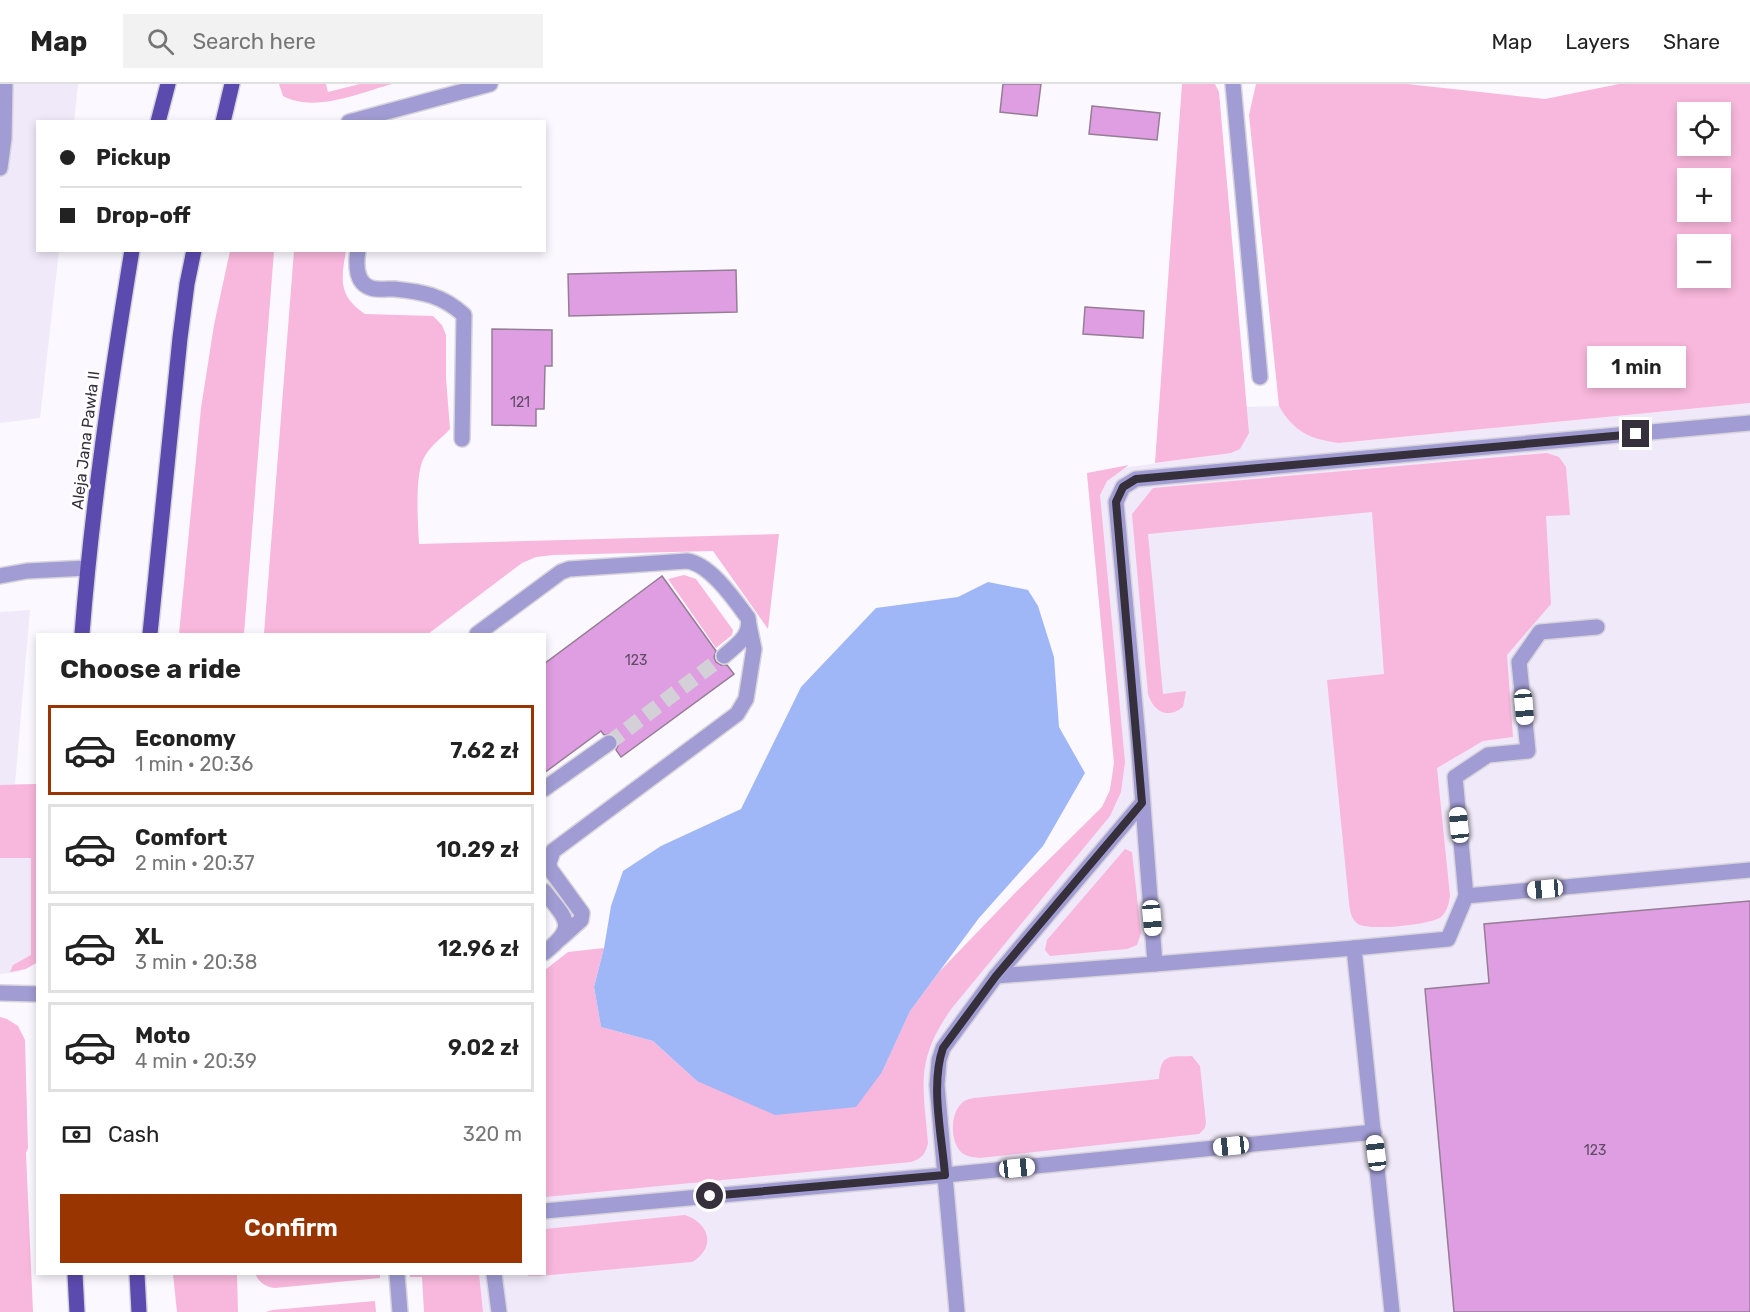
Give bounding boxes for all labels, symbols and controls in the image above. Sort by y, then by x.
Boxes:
search box [123,14,543,68]
text: Map [30,25,87,58]
icon: search [144,25,177,58]
text: Search here [192,28,316,55]
text: Map [1491,29,1532,54]
text: Layers [1565,29,1630,54]
text: Share [1663,29,1720,54]
map controls [1677,102,1731,288]
button: locate [1677,102,1731,156]
text: Pickup [96,144,171,171]
button: + [1677,168,1731,222]
text: Drop-off [96,202,191,229]
button: − [1677,234,1731,288]
callout: 1 min [1586,347,1686,389]
text: 1 min [1611,355,1662,379]
street label: Aleja Jana Pawła II [68,370,103,510]
house number: 121 [510,394,530,411]
route end [1622,420,1649,447]
house number: 123 [625,652,647,669]
text: Choose a ride [60,653,241,685]
car [1513,688,1535,726]
icon: car [63,723,117,777]
text: Economy [135,725,236,752]
text: 7.62 zł [450,737,519,764]
text: 1 min · 20:36 [135,752,253,776]
car [1448,806,1470,844]
icon: car [63,822,117,876]
text: Comfort [135,824,227,851]
text: 10.29 zł [436,836,519,863]
text: 2 min · 20:37 [135,851,255,875]
car [1526,878,1564,900]
car [1141,899,1163,937]
icon: car [63,921,117,975]
text: XL [135,923,163,950]
text: 12.96 zł [438,935,519,962]
text: 3 min · 20:38 [135,950,257,974]
icon: car [63,1020,117,1074]
text: Moto [135,1022,190,1049]
text: 9.02 zł [448,1034,519,1061]
text: 4 min · 20:39 [135,1049,257,1073]
icon: cash [60,1118,93,1151]
text: Cash [108,1121,159,1148]
text: 320 m [463,1122,522,1146]
car [1365,1134,1387,1172]
car [1212,1135,1250,1157]
house number: 123 [1584,1142,1606,1159]
car [998,1157,1036,1179]
route start [696,1182,723,1209]
button: Confirm [60,1194,522,1263]

